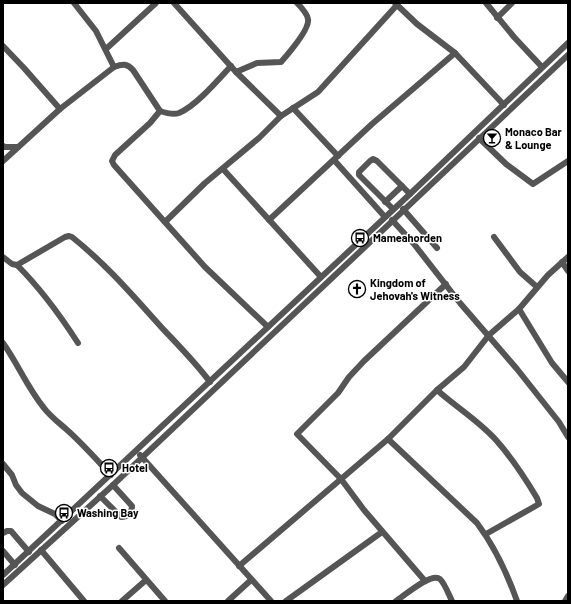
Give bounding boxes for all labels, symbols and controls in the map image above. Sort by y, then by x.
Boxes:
place label: Monaco Bar & Lounge [505,125,563,151]
bar icon: Monaco Bar & Lounge [482,128,502,148]
bus stop icon: Mameahorden [350,228,370,248]
place label: Mameahorden [373,231,442,244]
place label: Kingdom of Jehovah's Witness [370,276,460,302]
church icon: Kingdom of Jehovah's Witness [347,279,367,299]
bus stop icon: Hotel [99,458,119,478]
place label: Hotel [122,461,148,474]
bus stop icon: Washing Bay [54,503,74,523]
place label: Washing Bay [77,506,139,519]

